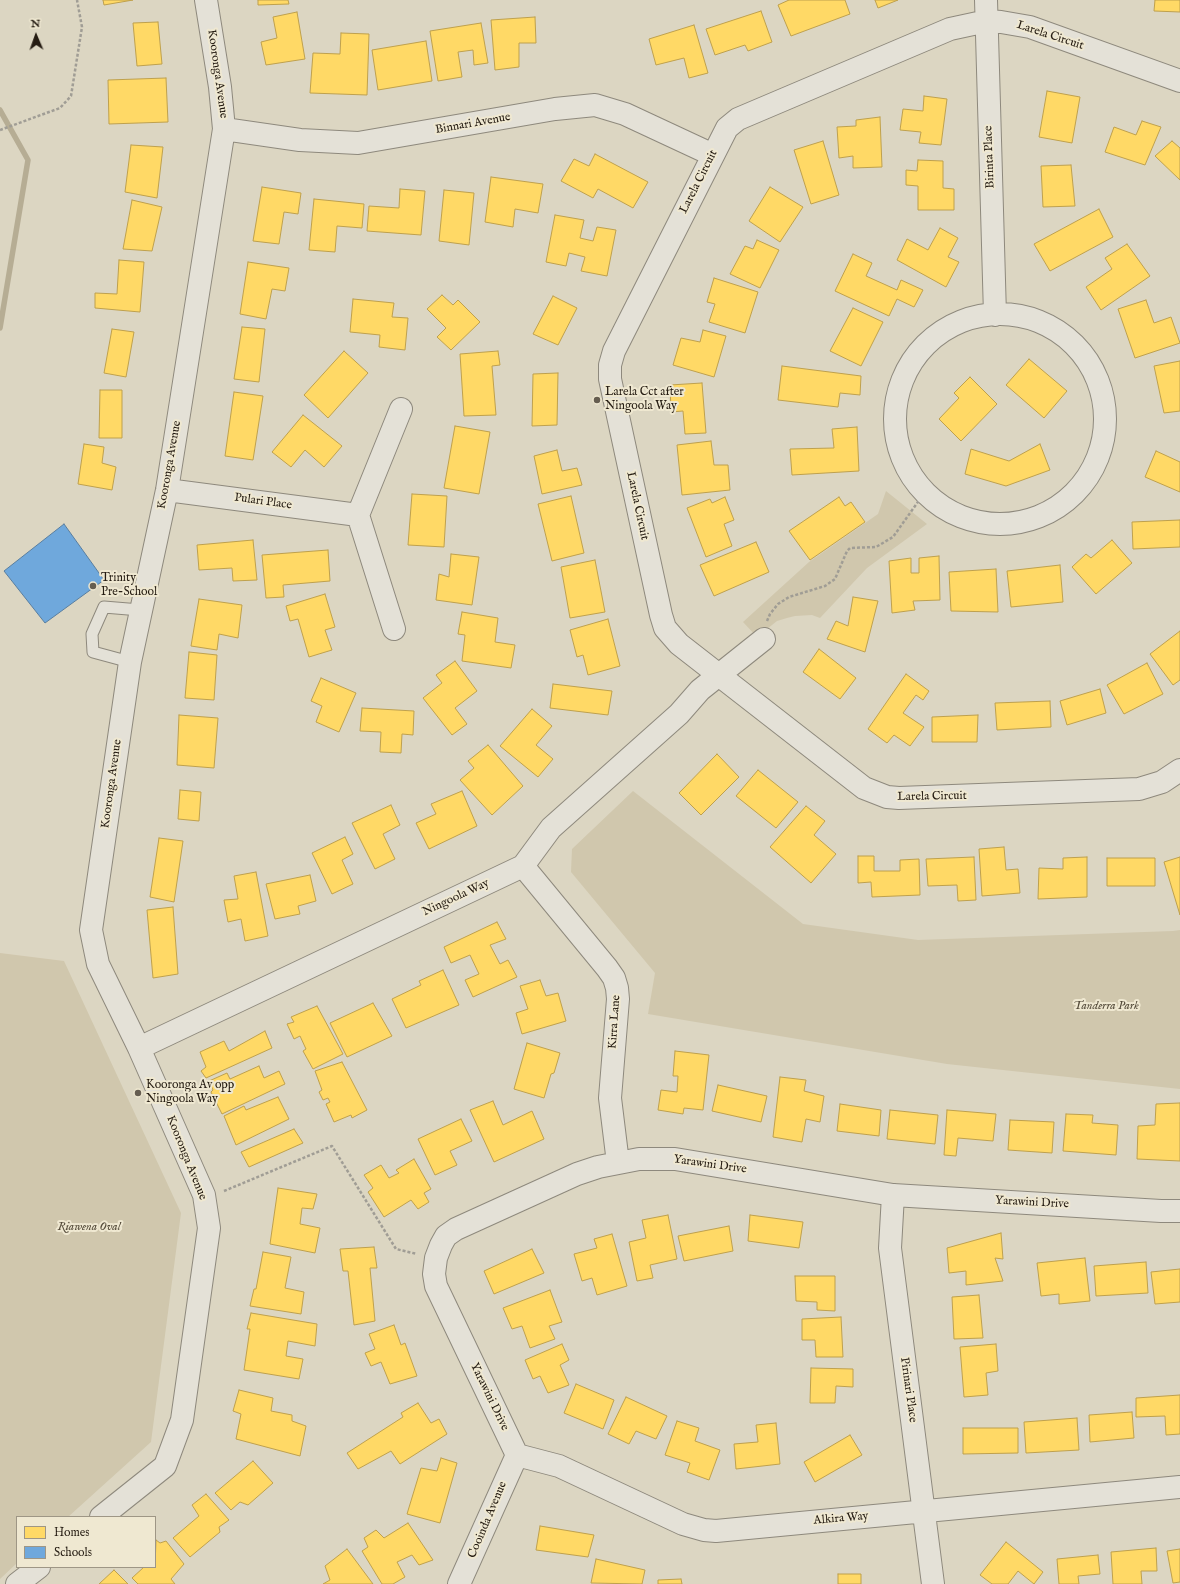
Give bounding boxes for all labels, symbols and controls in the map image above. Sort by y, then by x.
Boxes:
north arrow [16,16,56,56]
text: N [31,17,41,31]
street label: Larela Circuit [1015,18,1085,54]
street label: Kooronga Avenue [204,29,230,119]
street label: Binnari Avenue [434,110,512,138]
street label: Birinta Place [982,125,998,189]
street label: Larela Circuit [677,148,721,216]
place label: Larela Cct after Ningoola Way [605,386,684,414]
marker: Larela Cct after Ningoola Way [592,395,602,405]
street label: Kooronga Avenue [155,420,185,510]
street label: Larela Circuit [623,470,651,542]
street label: Pulari Place [233,491,293,513]
place label: Trinity Pre-School [101,572,157,600]
marker: Trinity Pre-School [88,581,98,591]
street label: Kooronga Avenue [99,739,125,829]
street label: Larela Circuit [897,789,967,805]
street label: Ningoola Way [420,876,492,920]
street label: Kirra Lane [606,995,624,1049]
park label: Tanderra Park [1073,1000,1139,1014]
place label: Kooronga Av opp Ningoola Way [146,1079,234,1107]
marker: Kooronga Av opp Ningoola Way [133,1088,143,1098]
street label: Kooronga Avenue [163,1114,209,1202]
street label: Yarawini Drive [673,1153,747,1177]
street label: Yarawini Drive [995,1194,1069,1212]
park label: Riawena Oval [58,1221,120,1235]
street label: Pirinari Place [896,1356,920,1424]
street label: Yarawini Drive [466,1361,512,1433]
street label: Cooinda Avenue [465,1479,511,1561]
street label: Alkira Way [813,1509,869,1529]
legend [16,1516,156,1568]
text: Homes [54,1525,90,1540]
text: Schools [54,1545,92,1560]

